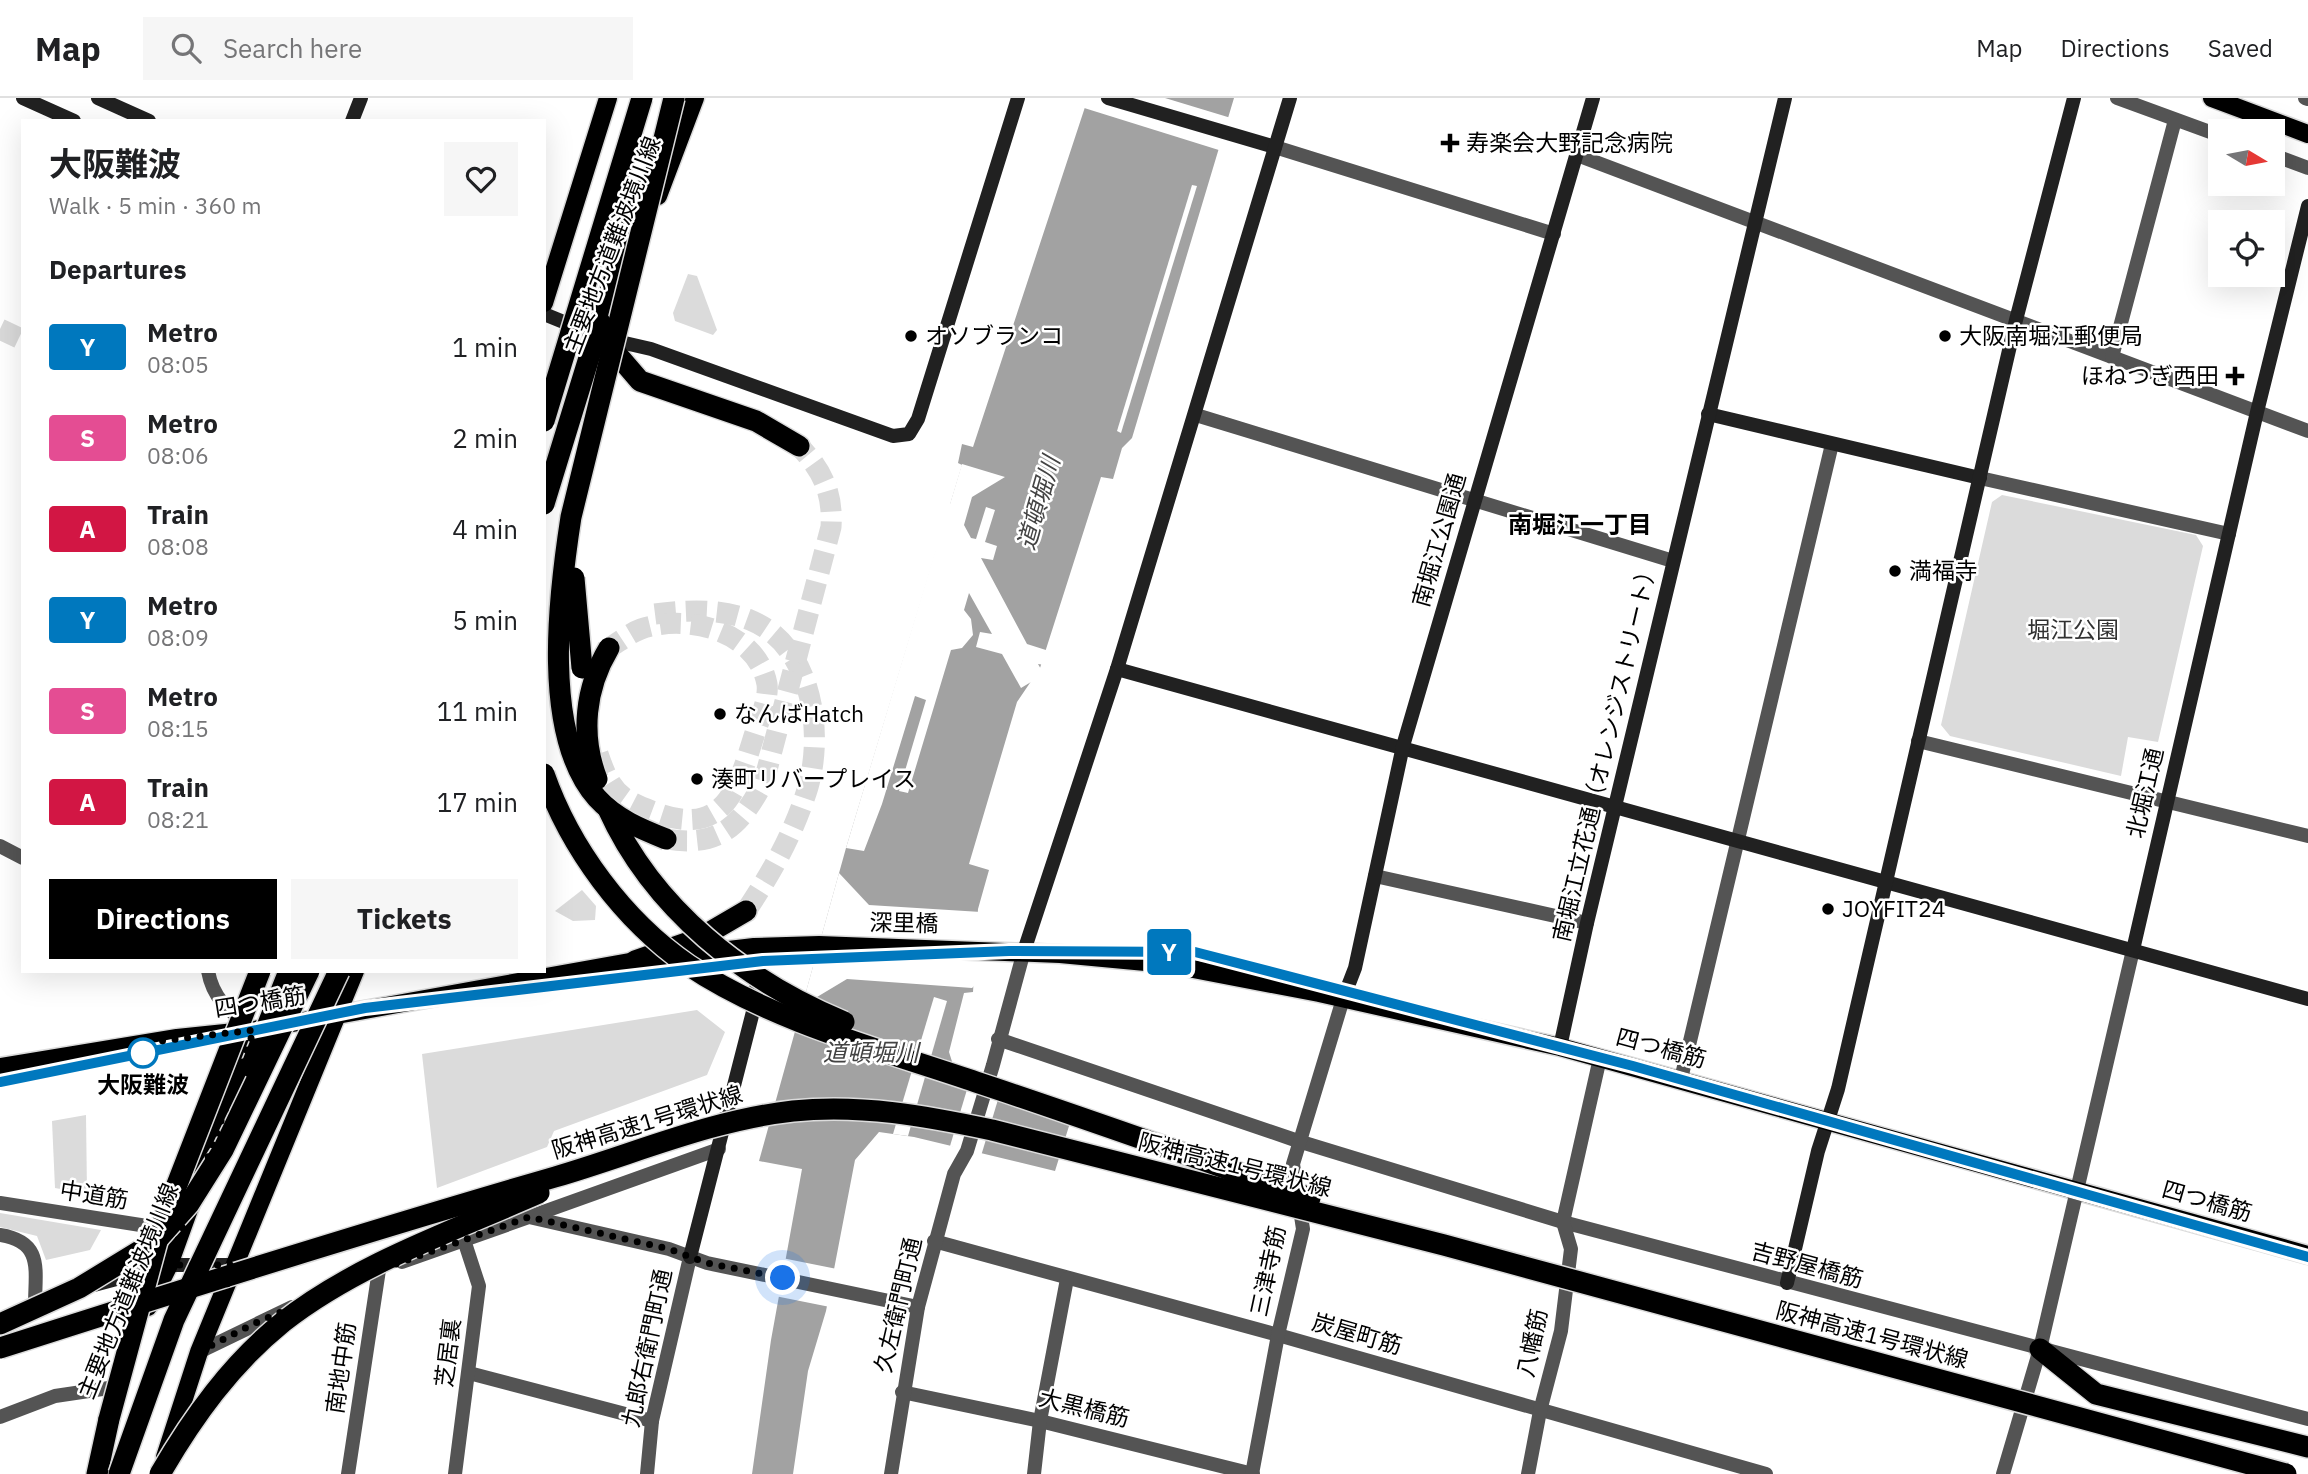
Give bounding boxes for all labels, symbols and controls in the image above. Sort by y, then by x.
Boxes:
search box [143,17,633,80]
text: Map [35,27,101,70]
icon: search [167,29,205,67]
text: Search here [223,31,362,65]
text: Map [1976,32,2022,64]
text: Directions [2060,32,2170,64]
text: Saved [2208,32,2273,64]
north arrow [2208,119,2286,196]
map controls [2208,119,2285,287]
place label: 寿楽会大野記念病院 [1466,127,1673,157]
street label: 主要地方道難波境川線 [556,132,666,357]
marker: 寿楽会大野記念病院 [1440,133,1460,153]
text: 大阪難波 [49,142,181,185]
button: heart [444,142,518,216]
text: Walk · 5 min · 360 m [49,190,262,220]
button: locate [2208,210,2285,287]
text: Departures [49,252,187,286]
text: Metro [147,315,218,349]
place label: オソブランコ [925,320,1063,350]
place label: 大阪南堀江郵便局 [1959,320,2143,350]
marker: オソブランコ [903,328,919,344]
marker: 大阪南堀江郵便局 [1937,328,1953,344]
text: 1 min [452,330,518,364]
text: Y [80,331,95,363]
text: 08:05 [147,349,209,379]
place label: ほねつぎ西田 [2081,360,2219,390]
marker: ほねつぎ西田 [2225,366,2245,386]
text: Metro [147,406,218,440]
text: 2 min [452,421,518,455]
text: S [80,422,95,454]
text: 08:06 [147,440,209,470]
water label: 道頓堀川 [1009,449,1067,553]
street label: 南堀江公園通 [1405,469,1471,610]
text: Train [147,497,209,531]
district label: 南堀江一丁目 [1508,508,1652,540]
text: 4 min [452,512,518,546]
text: A [79,513,96,545]
text: 08:08 [147,531,209,561]
place label: 満福寺 [1909,555,1978,585]
street label: 南堀江立花通（オレンジストリート） [1545,557,1663,945]
marker: 満福寺 [1887,563,1903,579]
text: Metro [147,588,218,622]
text: 5 min [452,603,518,637]
text: Y [80,604,95,636]
park label: 堀江公園 [2027,614,2119,644]
text: 08:09 [147,622,209,652]
text: Metro [147,679,218,713]
text: 11 min [437,694,518,728]
text: S [80,695,95,727]
place label: なんばHatch [734,698,864,728]
marker: なんばHatch [712,706,728,722]
text: 08:15 [147,713,209,743]
street label: 北堀江通 [2119,745,2169,841]
place label: 湊町リバープレイス [711,763,916,793]
text: Train [147,770,209,804]
marker: 湊町リバープレイス [689,771,705,787]
text: 17 min [437,785,518,819]
text: A [79,786,96,818]
text: 08:21 [147,804,209,834]
button: Directions [49,879,277,959]
button: Tickets [291,879,518,959]
place label: JOYFIT24 [1842,893,1946,923]
marker: JOYFIT24 [1820,901,1836,917]
street label: 深里橋 [869,906,939,938]
line badge: Y [1146,929,1192,975]
text: Y [1161,936,1177,968]
street label: 四つ橋筋 [212,979,308,1023]
street label: 四つ橋筋 [1613,1021,1710,1073]
water label: 道頓堀川 [823,1036,922,1068]
marker: 大阪難波 [128,1038,158,1068]
place label: 大阪難波 [97,1069,189,1099]
street label: 阪神高速1号環状線 [548,1078,746,1164]
street label: 阪神高速1号環状線 [1136,1126,1335,1203]
street label: 四つ橋筋 [2159,1173,2256,1227]
street label: 中道筋 [58,1174,131,1214]
street label: 主要地方道難波境川線 [70,1178,184,1403]
street label: 三津寺筋 [1243,1223,1291,1319]
street label: 久左衛門町通 [867,1234,927,1375]
street label: 吉野屋橋筋 [1748,1235,1867,1293]
your location [765,1260,800,1295]
street label: 九郎右衛門町通 [615,1266,677,1430]
street label: 阪神高速1号環状線 [1773,1294,1972,1374]
street label: 炭屋町筋 [1309,1306,1406,1360]
street label: 八幡筋 [1509,1306,1553,1380]
street label: 芝居裏 [428,1317,466,1389]
street label: 南地中筋 [319,1320,361,1416]
street label: 大黒橋筋 [1036,1381,1133,1433]

